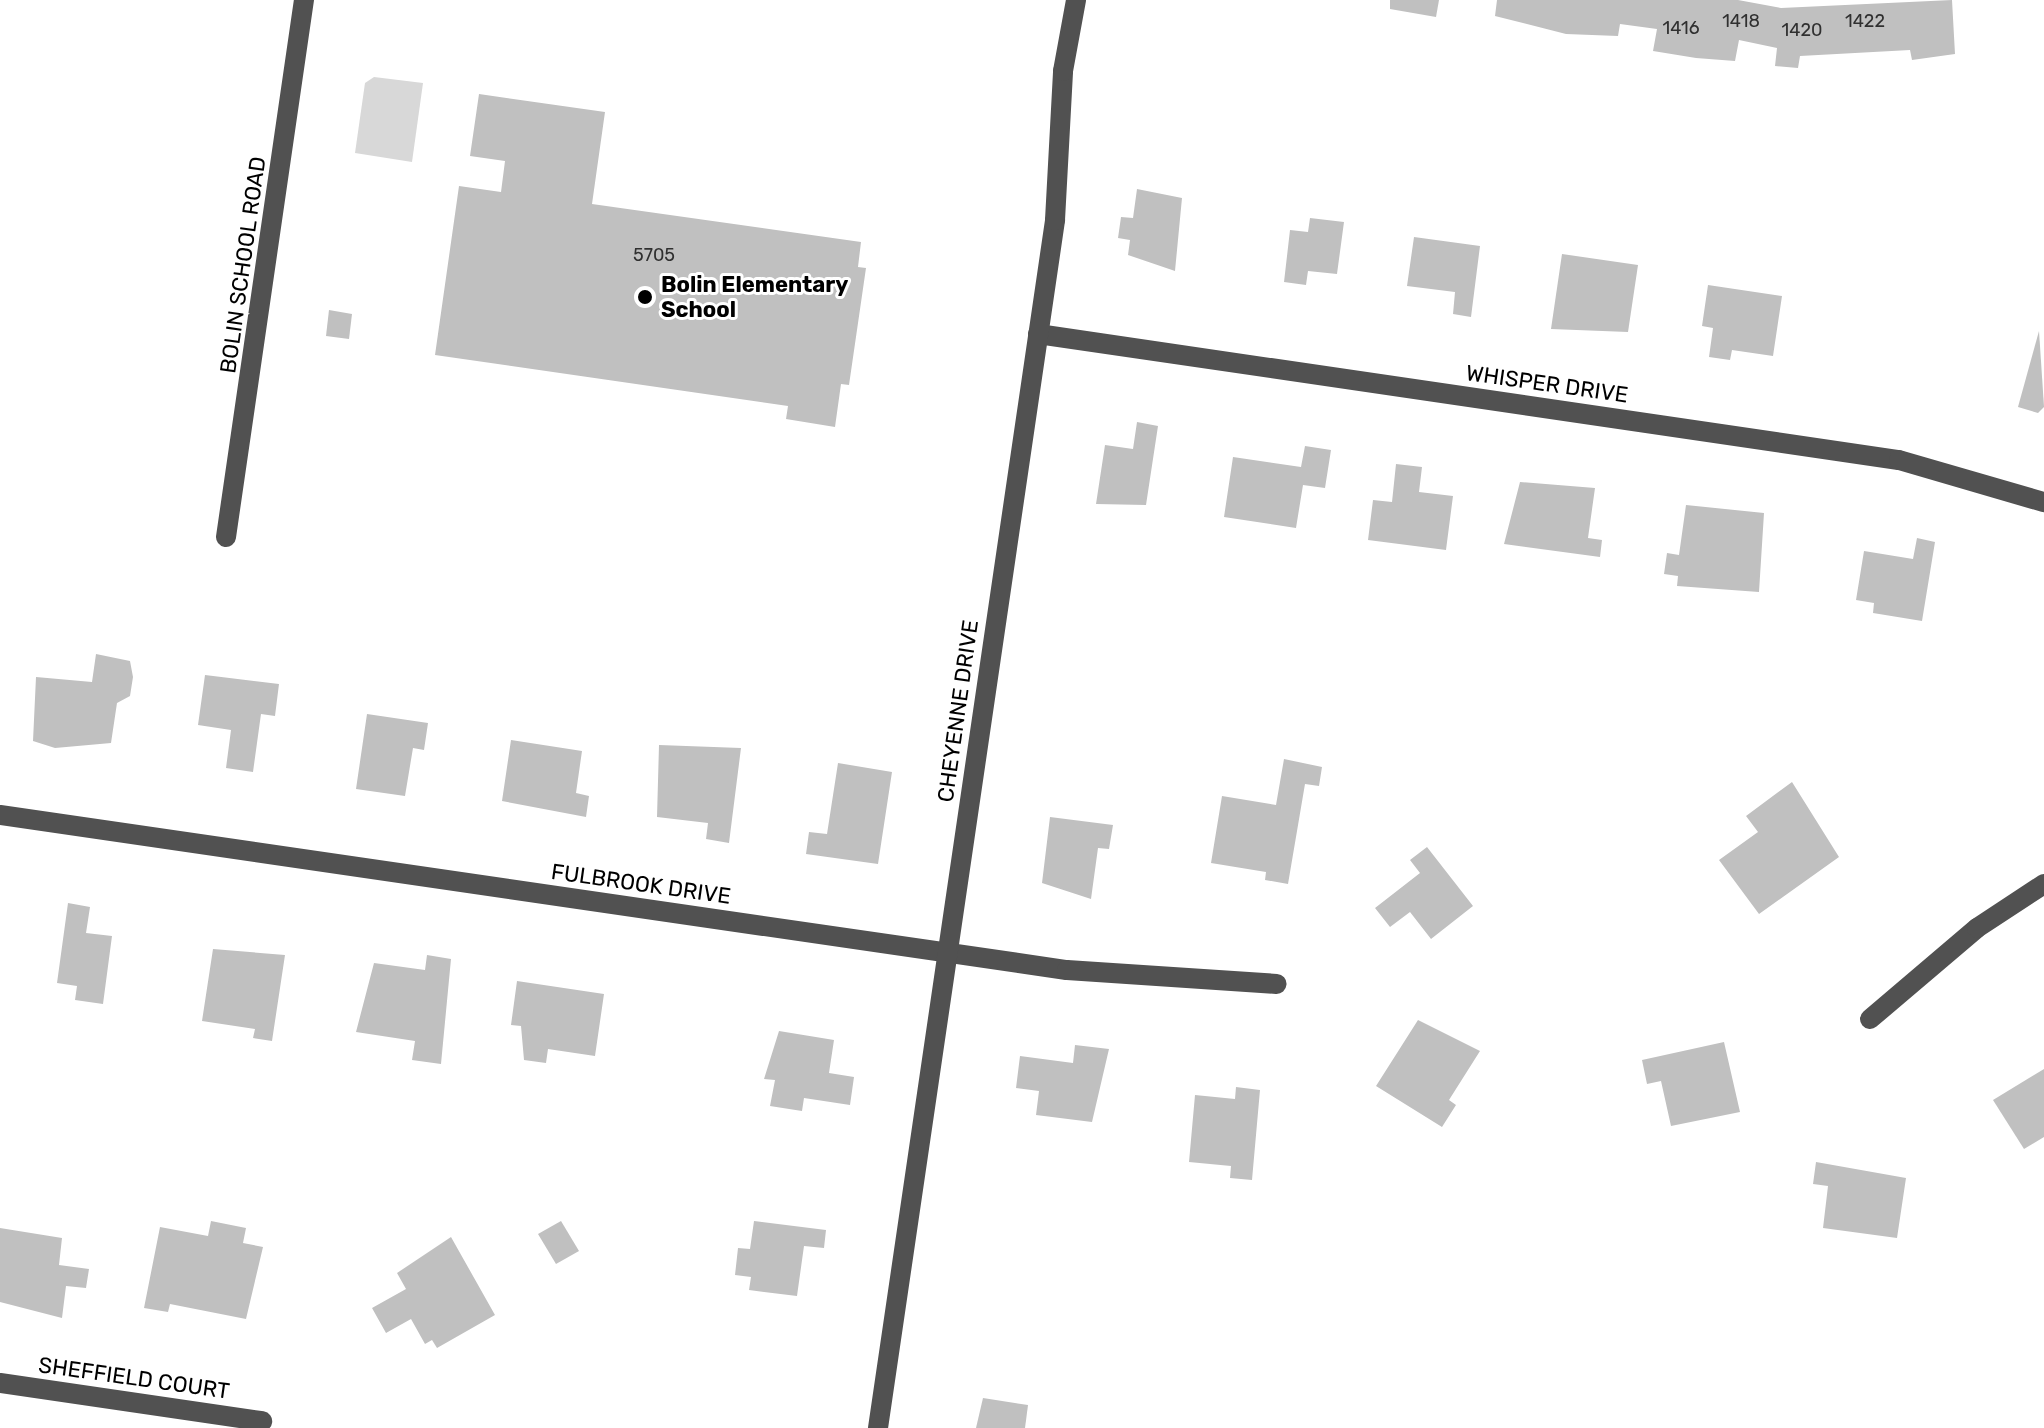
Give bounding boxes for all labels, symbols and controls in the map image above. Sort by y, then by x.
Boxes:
house number: 1418 [1722,10,1760,32]
house number: 1422 [1845,10,1885,32]
house number: 1416 [1662,17,1700,39]
house number: 1420 [1782,19,1822,41]
street label: BOLIN SCHOOL ROAD [215,155,271,375]
house number: 5705 [633,244,675,266]
place label: Bolin Elementary School [661,271,848,322]
marker: Bolin Elementary School [636,288,654,306]
street label: WHISPER DRIVE [1464,360,1630,408]
street label: CHEYENNE DRIVE [932,618,984,804]
street label: FULBROOK DRIVE [549,858,733,910]
street label: SHEFFIELD COURT [37,1352,231,1404]

